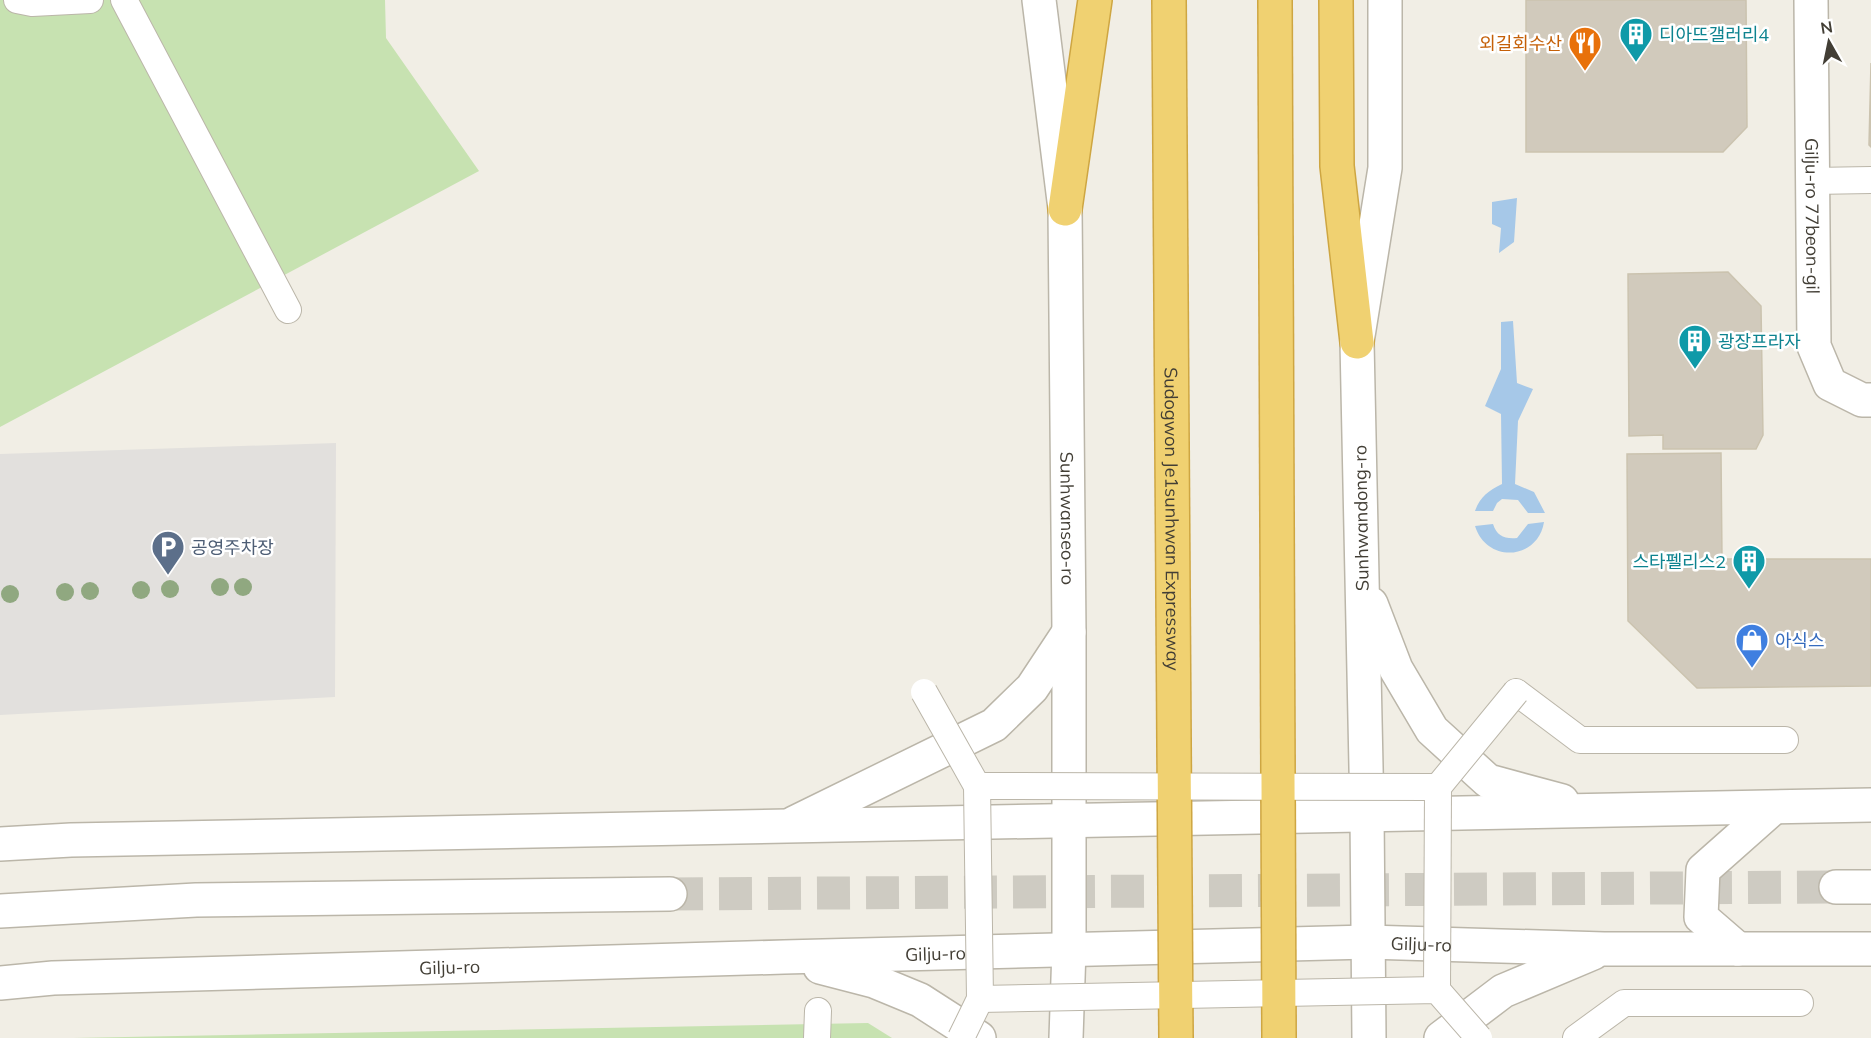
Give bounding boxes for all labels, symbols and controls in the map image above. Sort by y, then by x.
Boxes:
north arrow [1799,12,1859,72]
building icon: 디아뜨갤러리4 [1618,16,1654,63]
text: N [1819,16,1834,38]
place label: 디아뜨갤러리4 [1659,23,1769,46]
restaurant icon: 외길회수산 [1567,25,1603,72]
place label: 외길회수산 [1479,32,1562,55]
street label: Gilju-ro 77beon-gil [1801,138,1825,294]
building icon: 광장프라자 [1677,323,1713,370]
place label: 광장프라자 [1718,330,1801,353]
street label: Sudogwon Je1sunhwan Expressway [1160,367,1185,671]
street label: Sunhwandong-ro [1348,445,1374,591]
street label: Sunhwanseo-ro [1056,452,1080,585]
parking icon: 공영주차장 [150,529,186,576]
place label: 공영주차장 [191,536,274,559]
building icon: 스타펠리스2 [1731,543,1767,590]
place label: 스타펠리스2 [1632,550,1726,573]
shop icon: 아식스 [1734,622,1770,669]
place label: 아식스 [1775,629,1825,652]
street label: Gilju-ro [1390,931,1452,956]
street label: Gilju-ro [905,941,966,965]
street label: Gilju-ro [419,954,480,979]

